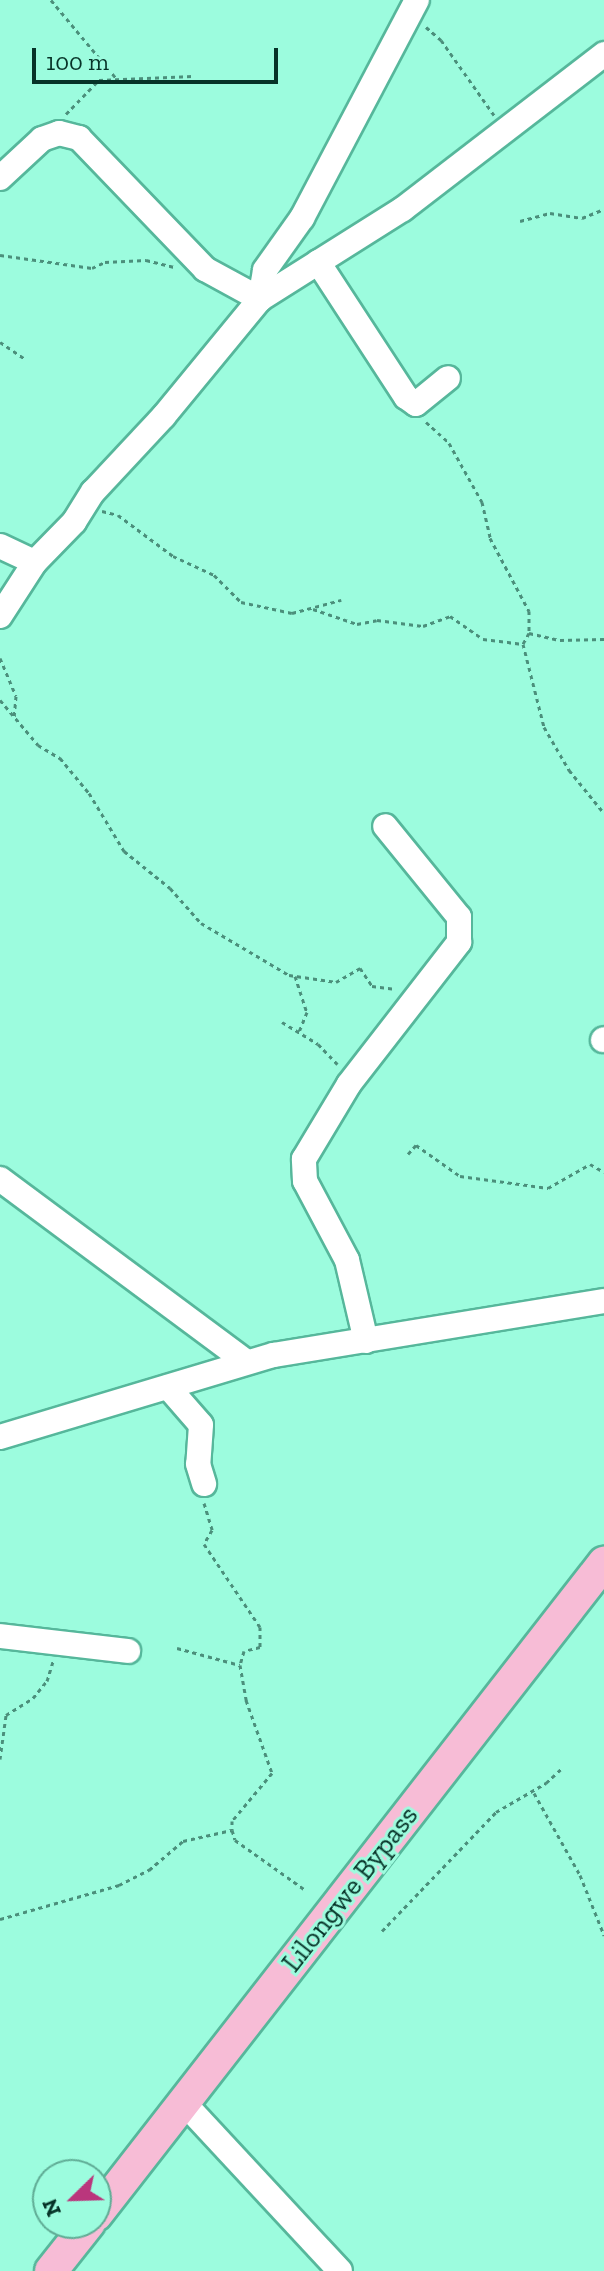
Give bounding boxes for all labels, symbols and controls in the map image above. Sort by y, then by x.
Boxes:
scale bar [36,32,282,82]
text: 100 m [46,47,109,76]
street label: Lilongwe Bypass [275,1799,425,1979]
north arrow [32,2159,112,2239]
text: N [36,2195,67,2221]

